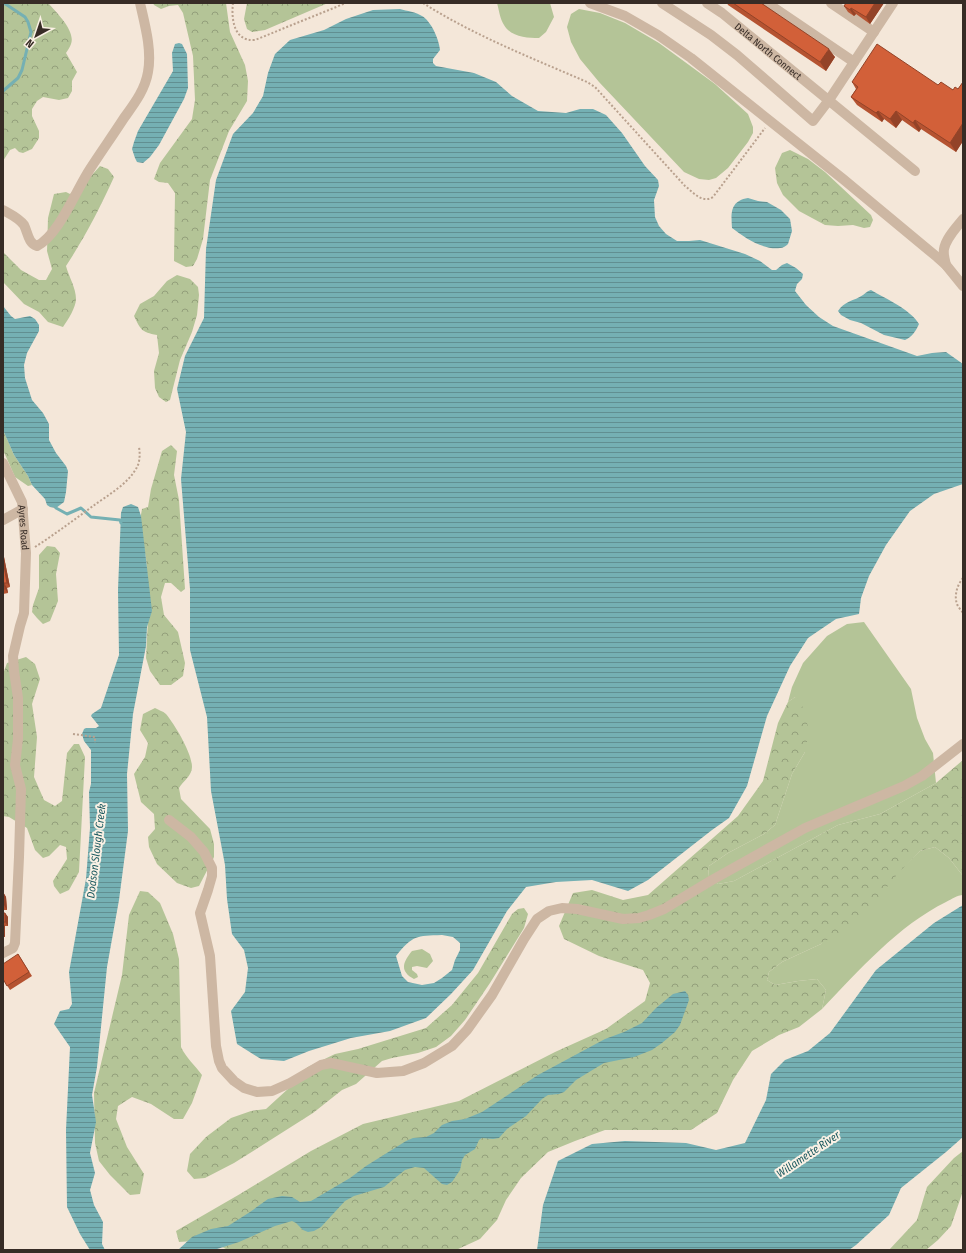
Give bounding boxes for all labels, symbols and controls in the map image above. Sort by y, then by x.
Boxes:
north arrow [16,16,56,56]
street label: Delta North Connect [732,21,804,83]
text: N [23,36,37,50]
street label: Ayres Road [15,505,31,551]
water label: Dodson Slough Creek [84,802,109,899]
water label: Willamette River [774,1128,843,1180]

